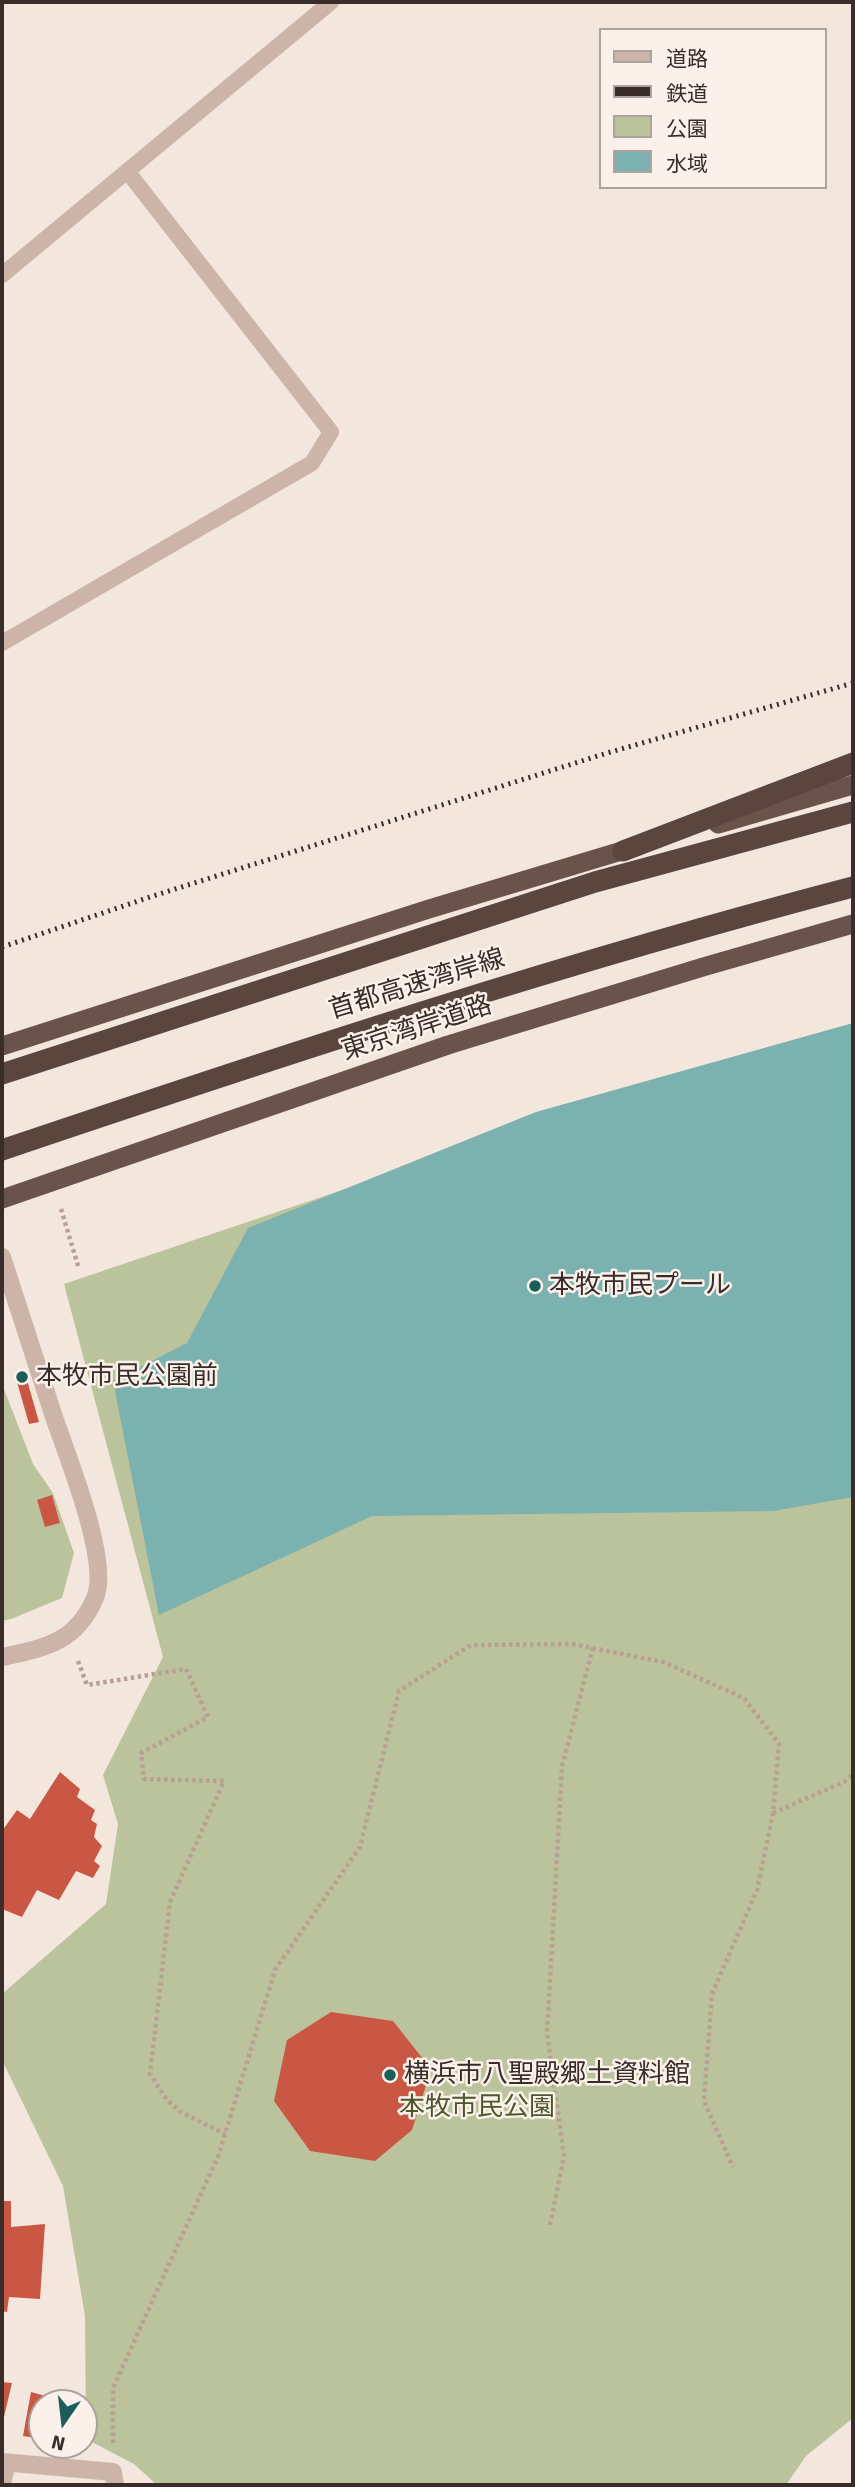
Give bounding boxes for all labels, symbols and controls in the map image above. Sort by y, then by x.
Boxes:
legend [600,28,827,189]
text: 道路 [666,46,708,72]
text: 鉄道 [666,81,708,107]
text: 公園 [666,116,708,142]
text: 水域 [666,151,708,177]
street label: 首都高速湾岸線 [325,943,509,1027]
street label: 東京湾岸道路 [338,990,496,1068]
place label: 本牧市民プール [549,1270,731,1302]
marker: 本牧市民プール [527,1278,543,1294]
place label: 本牧市民公園前 [36,1361,218,1393]
marker: 本牧市民公園前 [14,1369,30,1385]
place label: 横浜市八聖殿郷土資料館 [404,2059,690,2091]
marker: 横浜市八聖殿郷土資料館 [382,2067,398,2083]
park label: 本牧市民公園 [399,2092,555,2124]
north arrow [28,2389,98,2459]
text: N [49,2429,68,2456]

